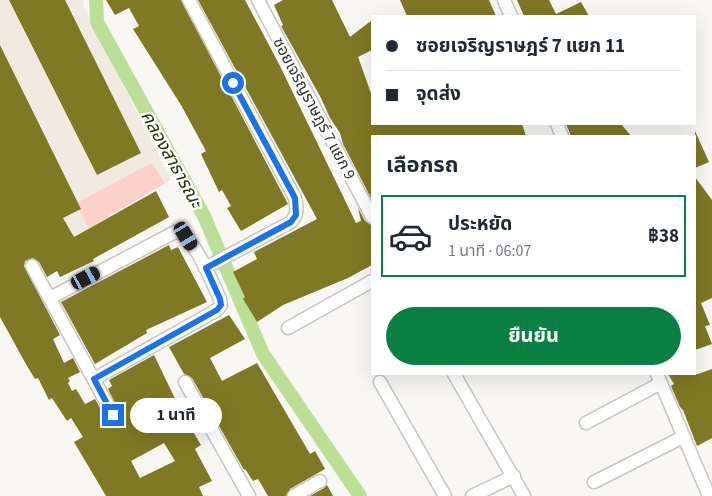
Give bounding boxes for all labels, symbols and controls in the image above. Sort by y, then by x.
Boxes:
text: ซอยเจริญราษฎร์ 7 แยก 11 [416,33,625,60]
street label: ซอยเจริญราษฎร์ 7 แยก 9 [267,34,361,183]
route start [222,72,244,94]
text: จุดส่ง [416,81,461,108]
water label: คลองสาธารณะ [135,106,209,214]
text: เลือกรถ [386,149,459,181]
text: ประหยัด [448,211,512,238]
icon: car [388,214,433,259]
car [171,219,200,253]
text: ฿38 [648,223,679,250]
text: 1 นาที · 06:07 [448,240,531,262]
car [69,264,102,292]
button: ยืนยัน [386,307,681,365]
callout: 1 นาที [130,398,223,432]
route end [102,404,124,426]
text: 1 นาที [156,404,196,426]

